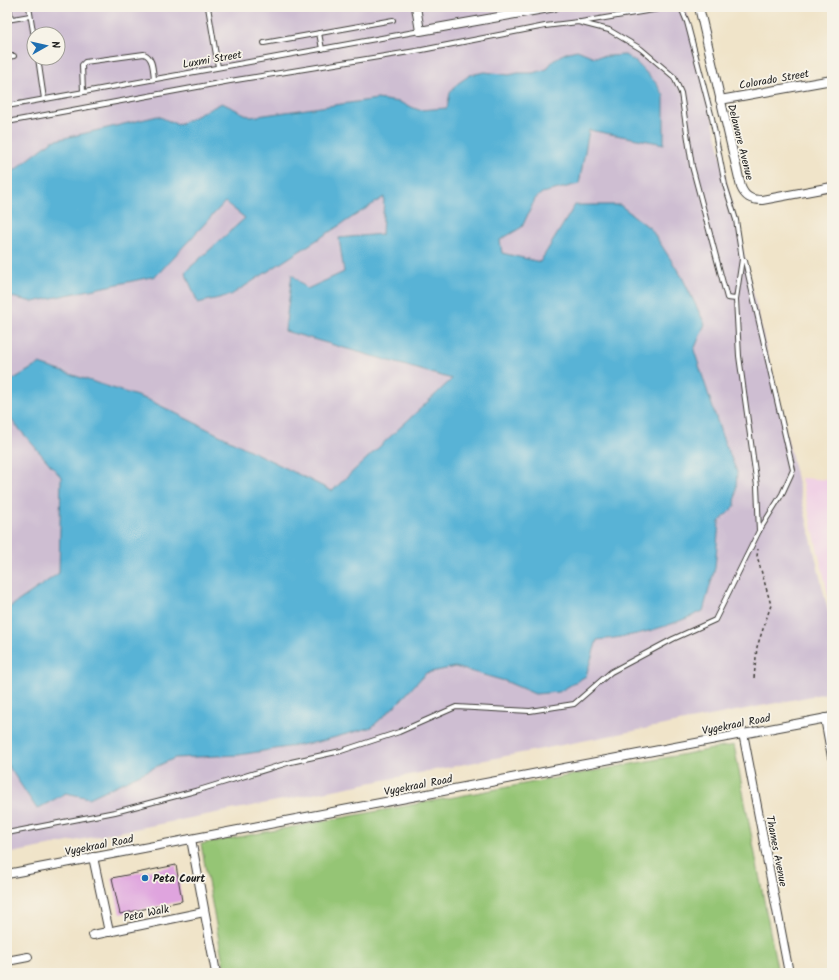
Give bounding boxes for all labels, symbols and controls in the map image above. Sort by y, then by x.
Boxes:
north arrow [26,26,66,66]
text: N [46,40,64,49]
street label: Luxmi Street [181,46,244,74]
street label: Colorado Street [738,65,811,95]
street label: Delaware Avenue [722,102,758,182]
street label: Vygekraal Road [700,709,773,740]
street label: Vygekraal Road [382,770,455,801]
street label: Thames Avenue [760,814,792,888]
street label: Vygekraal Road [63,830,136,861]
place label: Peta Court [153,870,206,888]
marker: Peta Court [140,873,150,883]
street label: Peta Walk [122,900,172,928]

